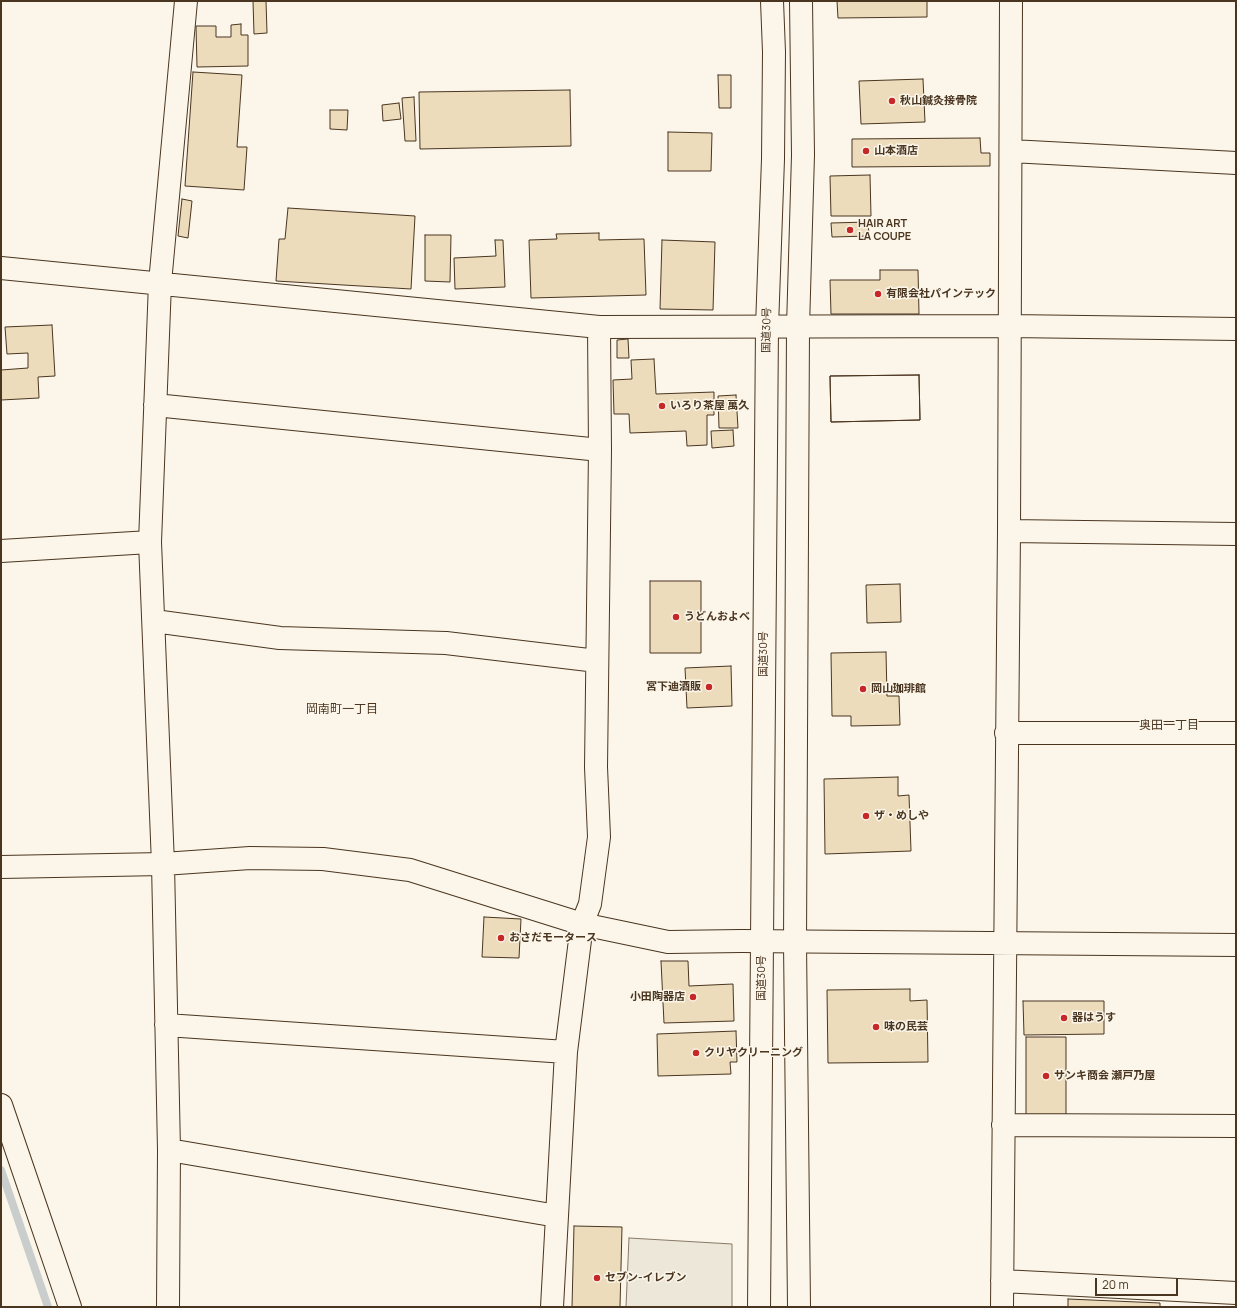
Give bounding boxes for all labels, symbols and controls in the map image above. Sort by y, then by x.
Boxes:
place label: 秋山鍼灸接骨院 [900,94,977,108]
marker: 秋山鍼灸接骨院 [887,96,897,106]
place label: 山本酒店 [874,144,918,158]
marker: 山本酒店 [861,146,871,156]
place label: HAIR ART LA COUPE [858,217,911,243]
marker: HAIR ART LA COUPE [845,225,855,235]
place label: 有限会社パインテック [886,287,996,301]
marker: 有限会社パインテック [873,289,883,299]
street label: 国道30号 [760,307,774,353]
place label: いろり茶屋 萬久 [670,399,749,413]
marker: いろり茶屋 萬久 [657,401,667,411]
place label: うどんおよべ [684,610,750,624]
marker: うどんおよべ [671,612,681,622]
street label: 国道30号 [757,631,771,677]
place label: 宮下迪酒販 [646,680,701,694]
marker: 宮下迪酒販 [704,682,714,692]
place label: 岡山珈琲館 [871,682,926,696]
marker: 岡山珈琲館 [858,684,868,694]
district label: 岡南町一丁目 [306,703,378,717]
district label: 奥田一丁目 [1139,719,1199,733]
place label: ザ・めしや [874,809,929,823]
marker: ザ・めしや [861,811,871,821]
place label: おさだモータース [509,931,597,945]
marker: おさだモータース [496,933,506,943]
street label: 国道30号 [755,955,769,1001]
place label: 小田陶器店 [630,990,685,1004]
marker: 小田陶器店 [688,992,698,1002]
place label: 器はうす [1072,1011,1116,1025]
marker: 器はうす [1059,1013,1069,1023]
place label: 味の民芸 [884,1020,928,1034]
marker: 味の民芸 [871,1022,881,1032]
place label: クリヤクリーニング [704,1046,803,1060]
marker: クリヤクリーニング [691,1048,701,1058]
place label: サンキ商会 瀬戸乃屋 [1054,1069,1155,1083]
marker: サンキ商会 瀬戸乃屋 [1041,1071,1051,1081]
scale bar [1097,1270,1180,1296]
place label: セブン-イレブン [605,1271,687,1285]
marker: セブン-イレブン [592,1273,602,1283]
text: 20 m [1102,1276,1129,1293]

